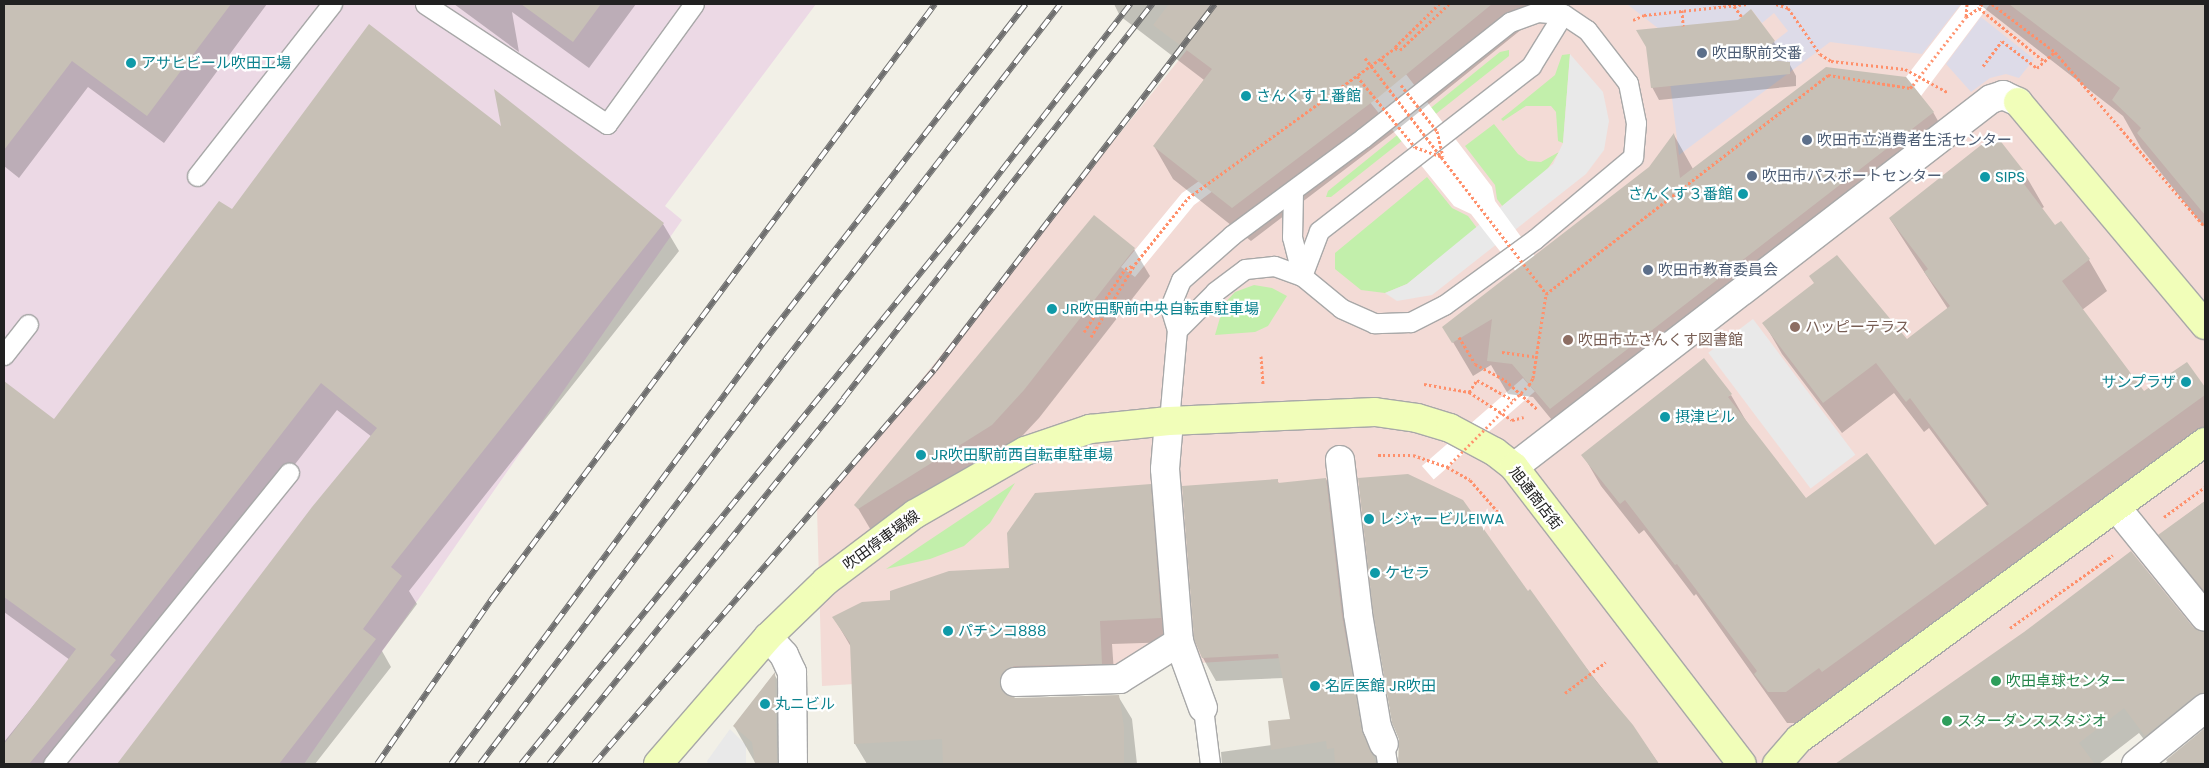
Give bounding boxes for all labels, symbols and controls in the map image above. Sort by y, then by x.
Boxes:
place label: 吹田駅前交番 [1712,44,1802,62]
marker: 吹田駅前交番 [1696,47,1708,59]
place label: アサヒビール吹田工場 [141,54,291,72]
marker: アサヒビール吹田工場 [125,57,137,69]
place label: さんくす１番館 [1256,87,1361,105]
marker: さんくす１番館 [1240,90,1252,102]
place label: 吹田市立消費者生活センター [1817,131,2012,149]
marker: 吹田市立消費者生活センター [1801,134,1813,146]
place label: 吹田市パスポートセンター [1762,167,1942,185]
place label: SIPS [1995,168,2025,186]
marker: 吹田市パスポートセンター [1746,170,1758,182]
marker: SIPS [1979,171,1991,183]
place label: さんくす３番館 [1628,185,1733,203]
marker: さんくす３番館 [1737,188,1749,200]
place label: 吹田市教育委員会 [1658,261,1778,279]
marker: 吹田市教育委員会 [1642,264,1654,276]
place label: JR吹田駅前中央自転車駐車場 [1062,300,1259,318]
marker: JR吹田駅前中央自転車駐車場 [1046,303,1058,315]
place label: ハッピーテラス [1805,318,1910,336]
marker: ハッピーテラス [1789,321,1801,333]
place label: 吹田市立さんくす図書館 [1578,331,1743,349]
marker: 吹田市立さんくす図書館 [1562,334,1574,346]
place label: サンプラザ [2101,373,2176,391]
marker: サンプラザ [2180,376,2192,388]
place label: 摂津ビル [1675,408,1735,426]
marker: 摂津ビル [1659,411,1671,423]
place label: JR吹田駅前西自転車駐車場 [931,446,1113,464]
marker: JR吹田駅前西自転車駐車場 [915,449,927,461]
street label: 旭通商店街 [1506,463,1566,533]
street label: 吹田停車場線 [839,506,923,574]
place label: レジャービルEIWA [1379,510,1505,528]
marker: レジャービルEIWA [1363,513,1375,525]
place label: ケセラ [1385,564,1430,582]
marker: ケセラ [1369,567,1381,579]
place label: パチンコ888 [958,622,1046,640]
marker: パチンコ888 [942,625,954,637]
place label: 吹田卓球センター [2006,672,2126,690]
marker: 吹田卓球センター [1990,675,2002,687]
place label: 名匠医館 JR吹田 [1325,677,1436,695]
marker: 名匠医館 JR吹田 [1309,680,1321,692]
place label: 丸ニビル [775,695,835,713]
marker: 丸ニビル [759,698,771,710]
place label: スターダンススタジオ [1957,712,2107,730]
marker: スターダンススタジオ [1941,715,1953,727]

